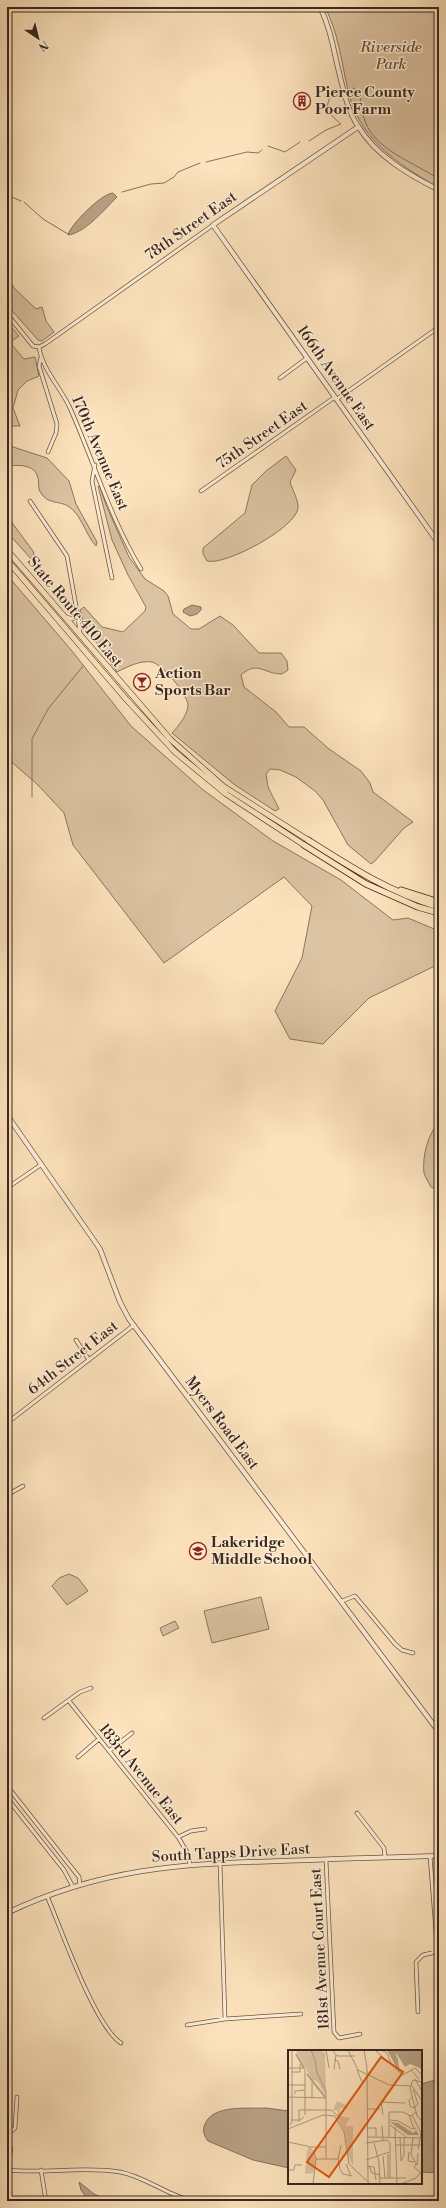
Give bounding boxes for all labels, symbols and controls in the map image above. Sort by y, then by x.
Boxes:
north arrow [18,18,58,58]
text: N [35,37,51,54]
park label: Riverside Park [359,38,422,74]
place label: Pierce County Poor Farm [315,83,415,119]
building icon: Pierce County Poor Farm [292,91,312,111]
street label: 78th Street East [141,187,241,265]
street label: 166th Avenue East [293,322,380,435]
street label: 170th Avenue East [67,393,133,514]
street label: 75th Street East [213,396,312,473]
street label: State Route 410 East [23,553,127,672]
place label: Action Sports Bar [154,664,231,700]
bar icon: Action Sports Bar [132,672,152,692]
street label: 64th Street East [24,1316,123,1399]
street label: Myers Road East [181,1373,264,1474]
place label: Lakeridge Middle School [211,1533,312,1569]
school or university icon: Lakeridge Middle School [188,1541,208,1561]
street label: 183rd Avenue East [95,1720,188,1829]
street label: South Tapps Drive East [151,1839,311,1867]
street label: 181st Avenue Court East [306,1867,334,2030]
inset map [288,2050,422,2184]

